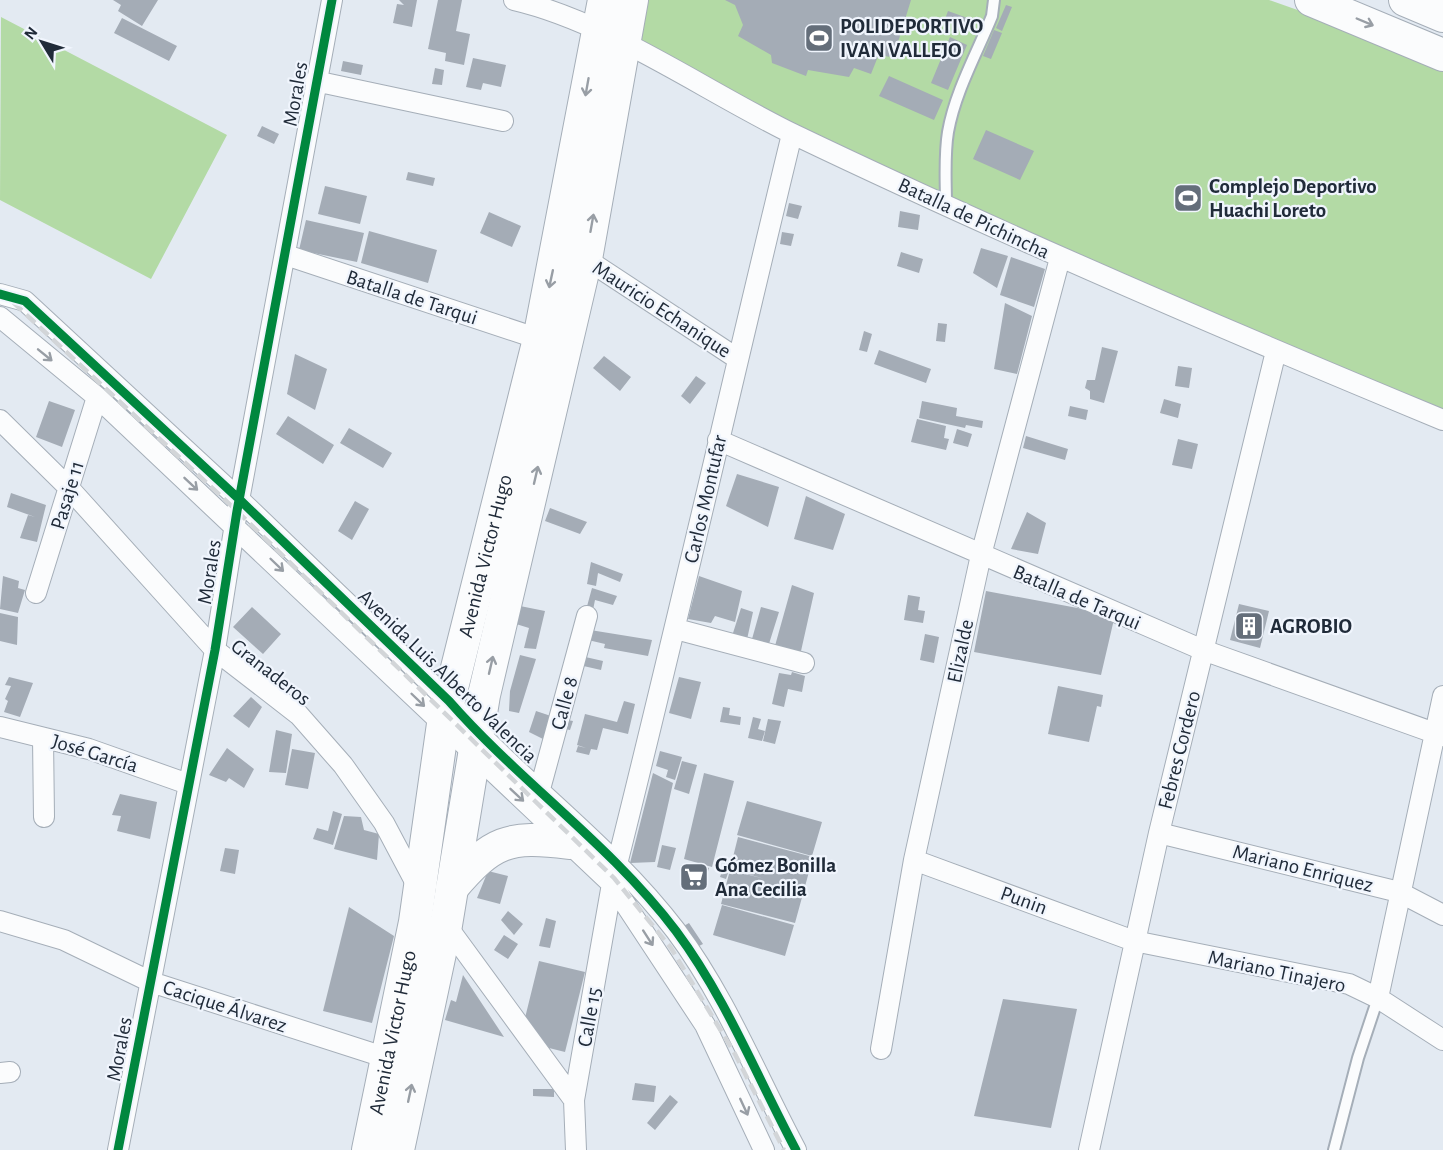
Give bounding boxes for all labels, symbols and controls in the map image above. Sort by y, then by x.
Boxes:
north arrow [12,12,72,72]
place label: POLIDEPORTIVO IVAN VALLEJO [840,16,983,61]
one-way arrow [1355,17,1374,28]
sports icon: POLIDEPORTIVO IVAN VALLEJO [803,22,835,54]
text: N [21,24,41,43]
street label: Morales [279,60,311,128]
one-way arrow [581,77,592,96]
street label: Batalla de Pichincha [895,174,1053,263]
place label: Complejo Deportivo Huachi Loreto [1209,176,1377,221]
sports icon: Complejo Deportivo Huachi Loreto [1172,182,1204,214]
one-way arrow [587,214,598,233]
street label: Mauricio Echanique [589,257,735,362]
street label: Batalla de Tarqui [344,266,480,329]
one-way arrow [545,269,556,288]
one-way arrow [36,348,52,361]
street label: Carlos Montufar [681,433,730,565]
street label: Pasaje 11 [47,458,88,532]
one-way arrow [530,465,542,484]
street label: Avenida Victor Hugo [455,472,516,640]
one-way arrow [183,476,198,491]
street label: Morales [194,538,225,606]
one-way arrow [270,558,285,573]
street label: Batalla de Tarqui [1010,561,1144,634]
street label: Avenida Luis Alberto Valencia [354,586,541,767]
building icon: AGROBIO [1233,610,1265,642]
place label: AGROBIO [1270,616,1352,637]
street label: Elizalde [944,617,977,685]
street label: Granaderos [227,635,314,710]
one-way arrow [486,655,497,675]
street label: Calle 8 [547,674,582,732]
street label: Febres Cordero [1155,689,1204,812]
one-way arrow [411,693,426,708]
street label: José García [49,730,141,777]
one-way arrow [509,788,524,802]
street label: Mariano Enriquez [1230,841,1375,896]
place label: Gómez Bonilla Ana Cecilia [715,855,836,900]
supermarket icon: Gómez Bonilla Ana Cecilia [678,861,710,893]
street label: Punin [998,882,1050,919]
one-way arrow [642,929,654,946]
street label: Mariano Tinajero [1206,947,1348,996]
street label: Avenida Victor Hugo [366,949,420,1117]
street label: Cacique Álvarez [160,975,290,1036]
street label: Calle 15 [574,986,605,1049]
street label: Morales [103,1015,136,1083]
one-way arrow [405,1084,417,1103]
one-way arrow [738,1098,750,1116]

